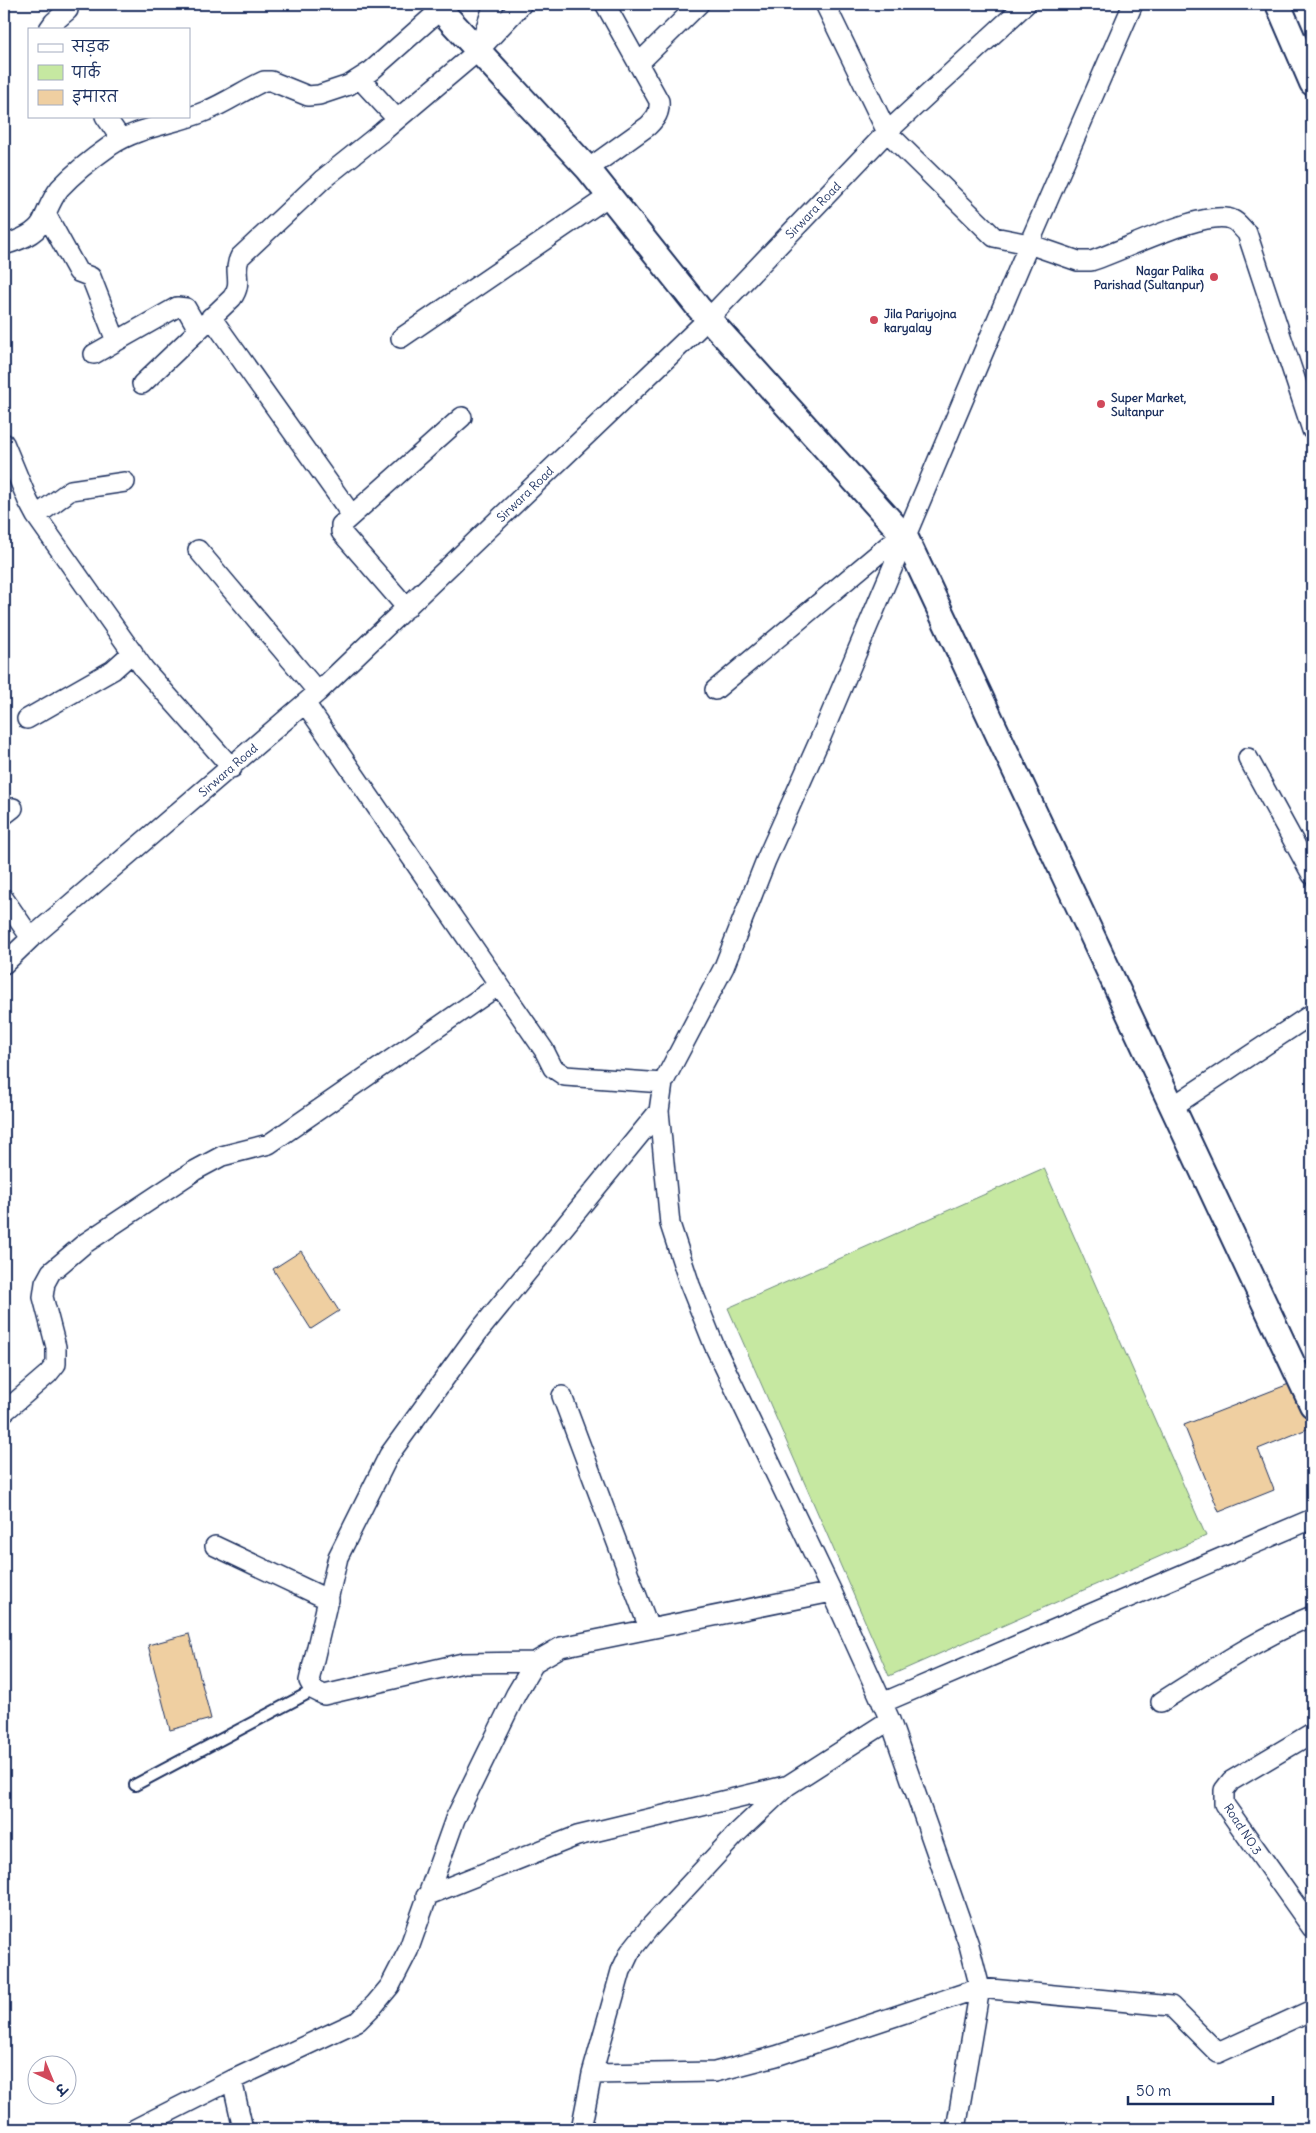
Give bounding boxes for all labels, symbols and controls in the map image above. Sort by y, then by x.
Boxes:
legend [28,28,190,118]
text: सड़क [71,37,110,57]
text: पार्क [71,61,102,82]
text: इमारत [72,87,119,106]
street label: Sirwara Road [782,178,844,242]
place label: Nagar Palika Parishad (Sultanpur) [1094,263,1204,293]
marker: Nagar Palika Parishad (Sultanpur) [1208,271,1220,283]
place label: Jila Pariyojna karyalay [884,306,957,336]
marker: Jila Pariyojna karyalay [868,314,880,326]
place label: Super Market, Sultanpur [1111,390,1187,420]
marker: Super Market, Sultanpur [1095,398,1107,410]
street label: Sirwara Road [493,463,557,525]
street label: Sirwara Road [195,740,261,800]
street label: Road NO.3 [1221,1801,1265,1857]
north arrow [28,2056,78,2106]
scale bar [1128,2073,1274,2105]
text: उ [50,2078,72,2100]
text: 50 m [1136,2081,1171,2100]

